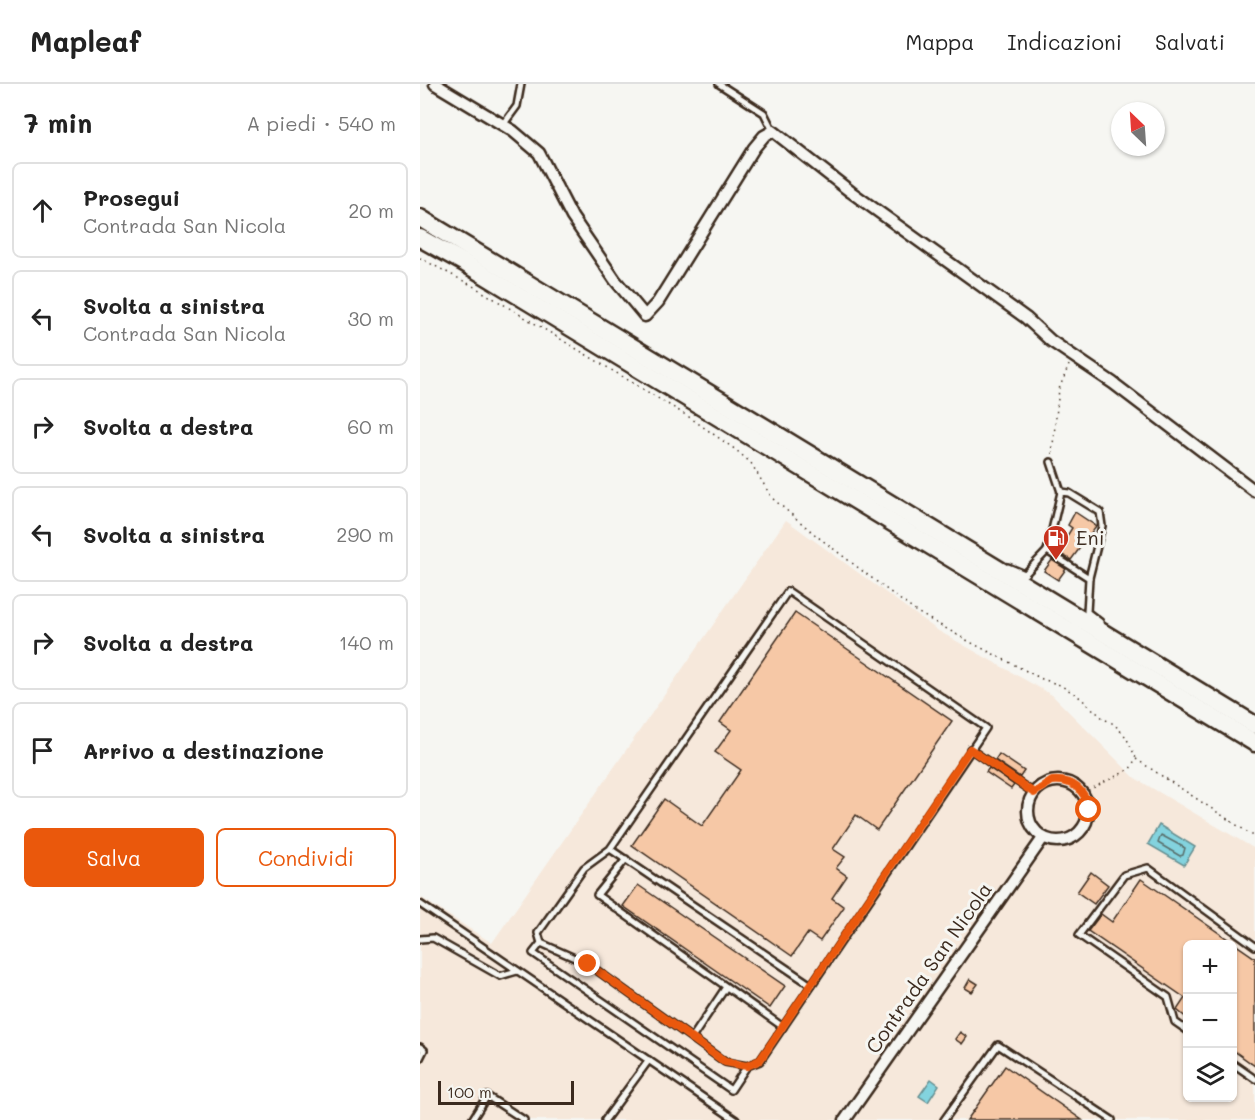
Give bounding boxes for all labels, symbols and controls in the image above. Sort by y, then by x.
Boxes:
text: Mapleaf [30,23,141,59]
text: Mappa [906,28,974,55]
text: Indicazioni [1007,28,1122,55]
text: Salvati [1155,28,1225,55]
north arrow [1111,102,1165,156]
text: 7 min [24,106,92,140]
text: A piedi · 540 m [247,110,396,136]
text: Prosegui [83,183,180,212]
icon: ahead [26,194,59,227]
text: 20 m [348,197,394,223]
text: Contrada San Nicola [83,212,286,238]
text: Svolta a sinistra [83,291,265,320]
icon: left [26,302,59,335]
text: 30 m [348,305,394,331]
text: Contrada San Nicola [83,320,286,346]
icon: right [26,410,59,443]
text: Svolta a destra [83,412,253,441]
text: 60 m [347,413,394,439]
icon: left [26,518,59,551]
text: Svolta a sinistra [83,520,265,549]
text: 290 m [336,521,394,547]
fuel station icon: Eni [1041,523,1071,561]
place label: Eni [1076,524,1105,550]
icon: right [26,626,59,659]
text: Svolta a destra [83,628,253,657]
text: 140 m [339,629,394,655]
icon: arrive [26,734,59,767]
text: Arrivo a destinazione [83,736,324,765]
route start [1075,796,1101,822]
button: Salva [24,828,204,887]
button: Condividi [216,828,396,887]
street label: Contrada San Nicola [859,877,997,1058]
map controls [1183,940,1237,1102]
button: + [1183,940,1237,994]
route end [574,950,600,976]
button: − [1183,994,1237,1048]
button: layers [1183,1048,1237,1102]
scale bar [438,1078,574,1106]
text: 100 m [447,1081,492,1102]

